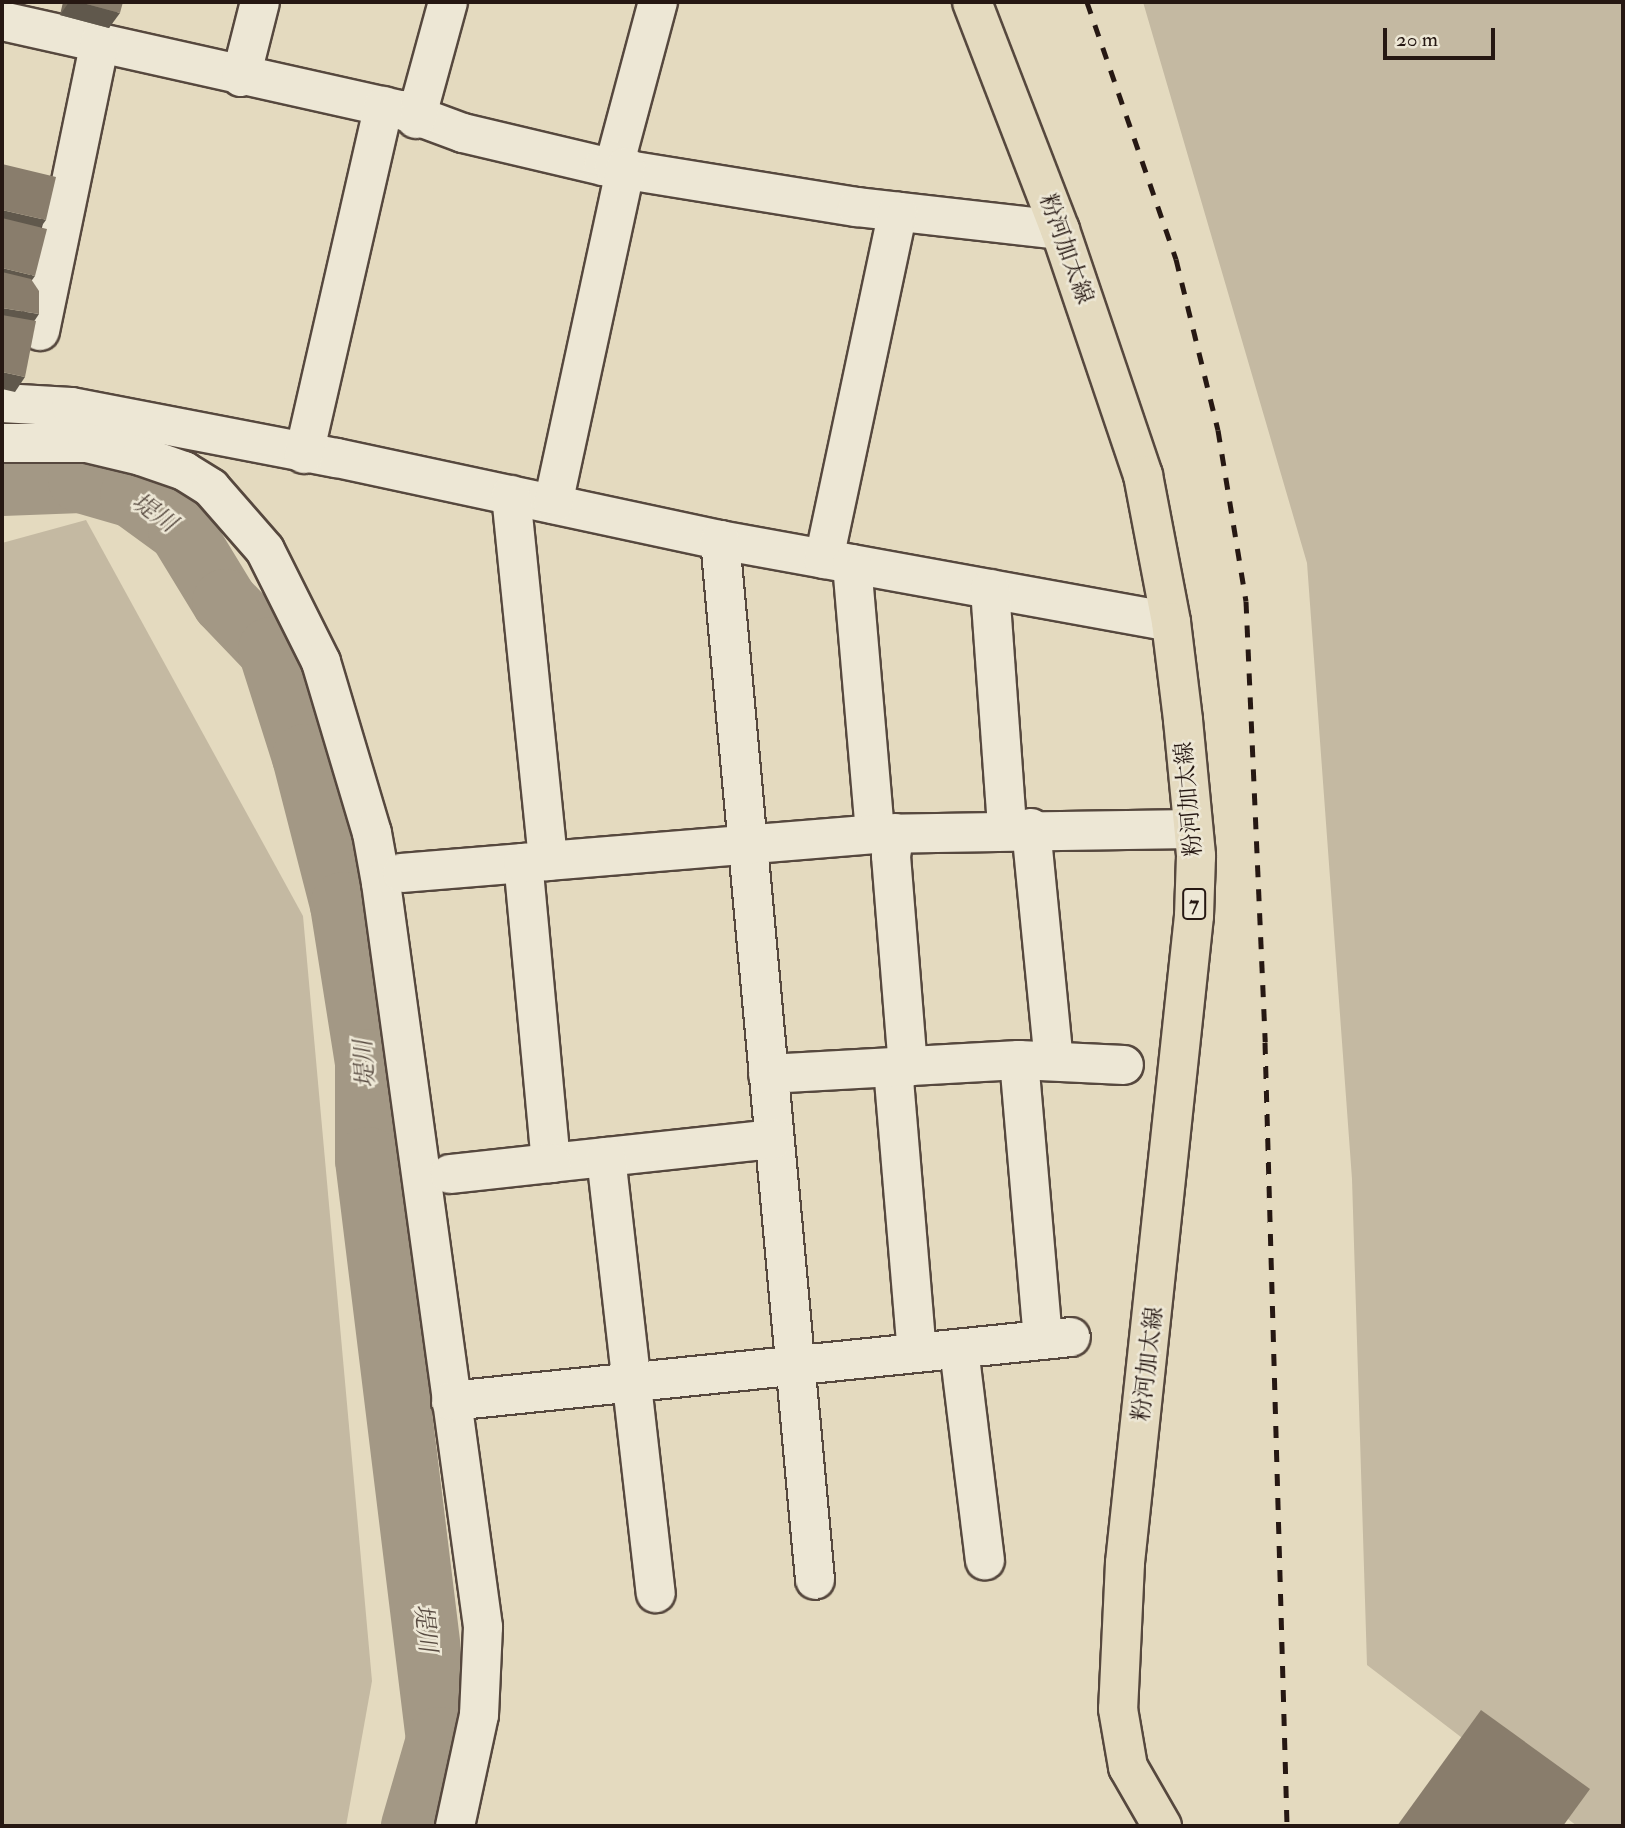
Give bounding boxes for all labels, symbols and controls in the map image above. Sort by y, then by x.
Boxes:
scale bar [1387,14,1499,58]
text: 20 m [1396,26,1438,53]
street label: 粉河加太線 [1033,190,1099,308]
water label: 堤川 [126,487,182,539]
street label: 粉河加太線 [1170,741,1208,857]
road number: 7 [1182,886,1206,922]
water label: 堤川 [349,1039,381,1089]
street label: 粉河加太線 [1127,1305,1169,1423]
water label: 堤川 [408,1602,442,1654]

